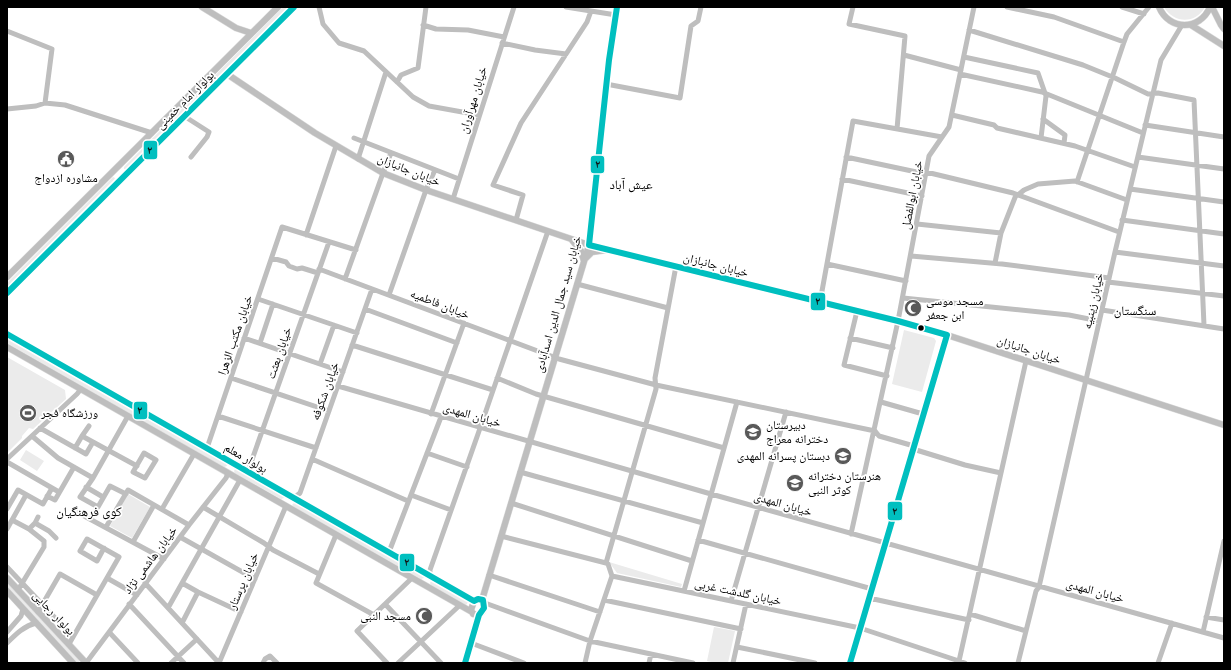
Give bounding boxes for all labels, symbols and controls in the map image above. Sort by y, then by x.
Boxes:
street label: خیابان مهرآوران [455,64,491,135]
street label: بولوار امام خمینی [152,67,218,133]
line badge: ۲ [143,140,158,160]
text: ۲ [147,143,153,157]
public building icon: مشاوره ازدواج [56,149,76,169]
street label: خیابان جانبازان [375,150,443,190]
line badge: ۲ [590,155,605,174]
text: ۲ [595,157,601,171]
street label: خیابان ابوالفضل [897,159,927,231]
place label: مشاوره ازدواج [34,170,98,186]
district label: عیش آباد [609,176,653,193]
street label: خیابان سید جمال الدین اسدآبادی [531,233,585,374]
street label: خیابان جانبازان [682,249,751,281]
street label: خیابان زینبیه [1079,271,1107,331]
street label: خیابان فاطمیه [408,285,472,323]
street label: خیابان مکتب الزهرا [214,292,256,377]
line badge: ۲ [810,292,826,311]
place label: مسجد موسی ابن جعفر [925,293,983,323]
text: ۲ [815,294,821,308]
mosque icon: مسجد موسی ابن جعفر [903,298,923,318]
district label: سنگستان [1114,302,1156,319]
unlabelled marker [916,323,926,333]
street label: خیابان بعثت [263,325,295,381]
street label: خیابان جانبازان [995,332,1063,368]
street label: خیابان شکوفه [307,359,343,422]
street label: خیابان المهدی [441,399,503,431]
line badge: ۲ [133,401,148,420]
sports icon: ورزشگاه فجر [18,403,38,423]
text: ۲ [137,403,143,417]
place label: ورزشگاه فجر [40,405,98,421]
place label: دبیرستان دخترانه معراج [766,417,828,447]
school or university icon: دبیرستان دخترانه معراج [743,422,763,442]
street label: بولوار معلم [221,439,271,477]
school or university icon: دبستان پسرانه المهدی [833,446,853,466]
place label: دبستان پسرانه المهدی [737,448,830,464]
place label: هنرستان دخترانه کوثر النبی [808,468,881,498]
school or university icon: هنرستان دخترانه کوثر النبی [785,473,805,493]
street label: خیابان المهدی [752,488,814,520]
line badge: ۲ [887,501,903,521]
district label: کوی فرهنگیان [56,503,122,520]
text: ۲ [892,504,898,518]
street label: خیابان هاشمی نژاد [119,523,181,597]
street label: خیابان پرستار [223,550,262,613]
line badge: ۲ [399,553,415,572]
text: ۲ [404,555,410,569]
street label: خیابان گلدشت غربی [693,575,783,609]
street label: خیابان المهدی [1064,576,1126,607]
street label: بولوار رجایی [29,587,79,639]
mosque icon: مسجد النبی [414,606,434,626]
place label: مسجد النبی [360,608,411,624]

